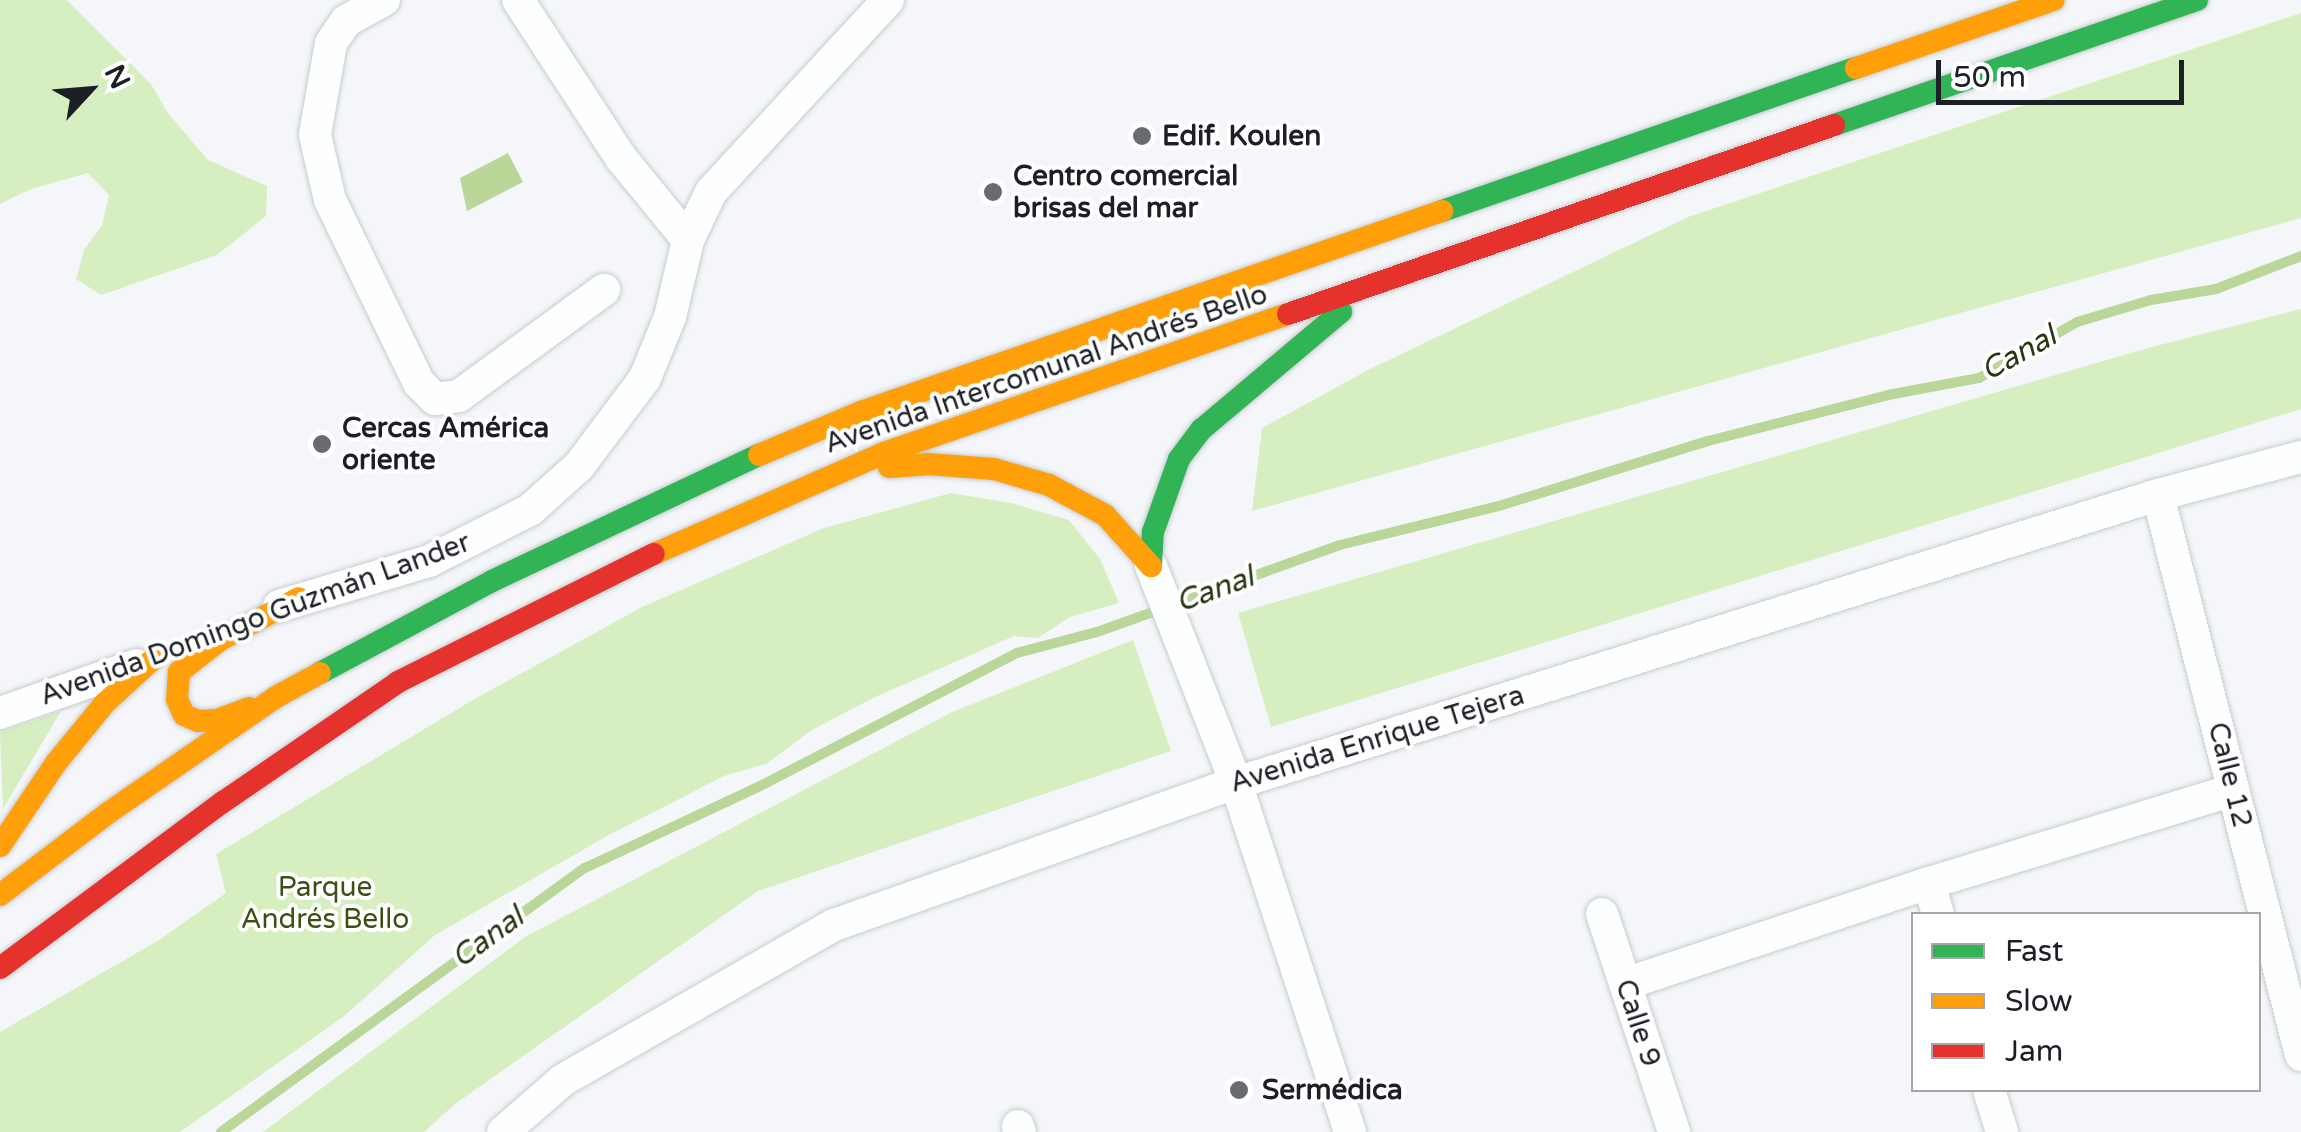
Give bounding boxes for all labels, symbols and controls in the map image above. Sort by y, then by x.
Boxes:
north arrow [40,40,140,140]
scale bar [1941,40,2188,102]
text: N [97,59,137,94]
text: 50 m [1953,59,2026,96]
place label: Edif. Koulen [1162,119,1321,153]
marker: Edif. Koulen [1131,125,1153,147]
place label: Centro comercial brisas del mar [1013,159,1238,225]
marker: Centro comercial brisas del mar [982,181,1004,203]
street label: Avenida Intercomunal Andrés Bello [820,277,1272,461]
water label: Canal [1975,319,2063,389]
place label: Cercas América oriente [342,411,549,477]
marker: Cercas América oriente [311,433,333,455]
street label: Avenida Domingo Guzmán Lander [35,525,475,713]
water label: Canal [1171,559,1259,621]
street label: Avenida Enrique Tejera [1226,678,1528,800]
street label: Calle 12 [2201,719,2259,831]
park label: Parque Andrés Bello [241,870,409,936]
water label: Canal [445,900,531,976]
legend [1911,912,2261,1092]
text: Fast [2005,933,2064,970]
street label: Calle 9 [1608,975,1668,1071]
text: Slow [2005,983,2073,1020]
text: Jam [2005,1033,2063,1070]
place label: Sermédica [1262,1073,1403,1107]
marker: Sermédica [1226,1077,1252,1103]

